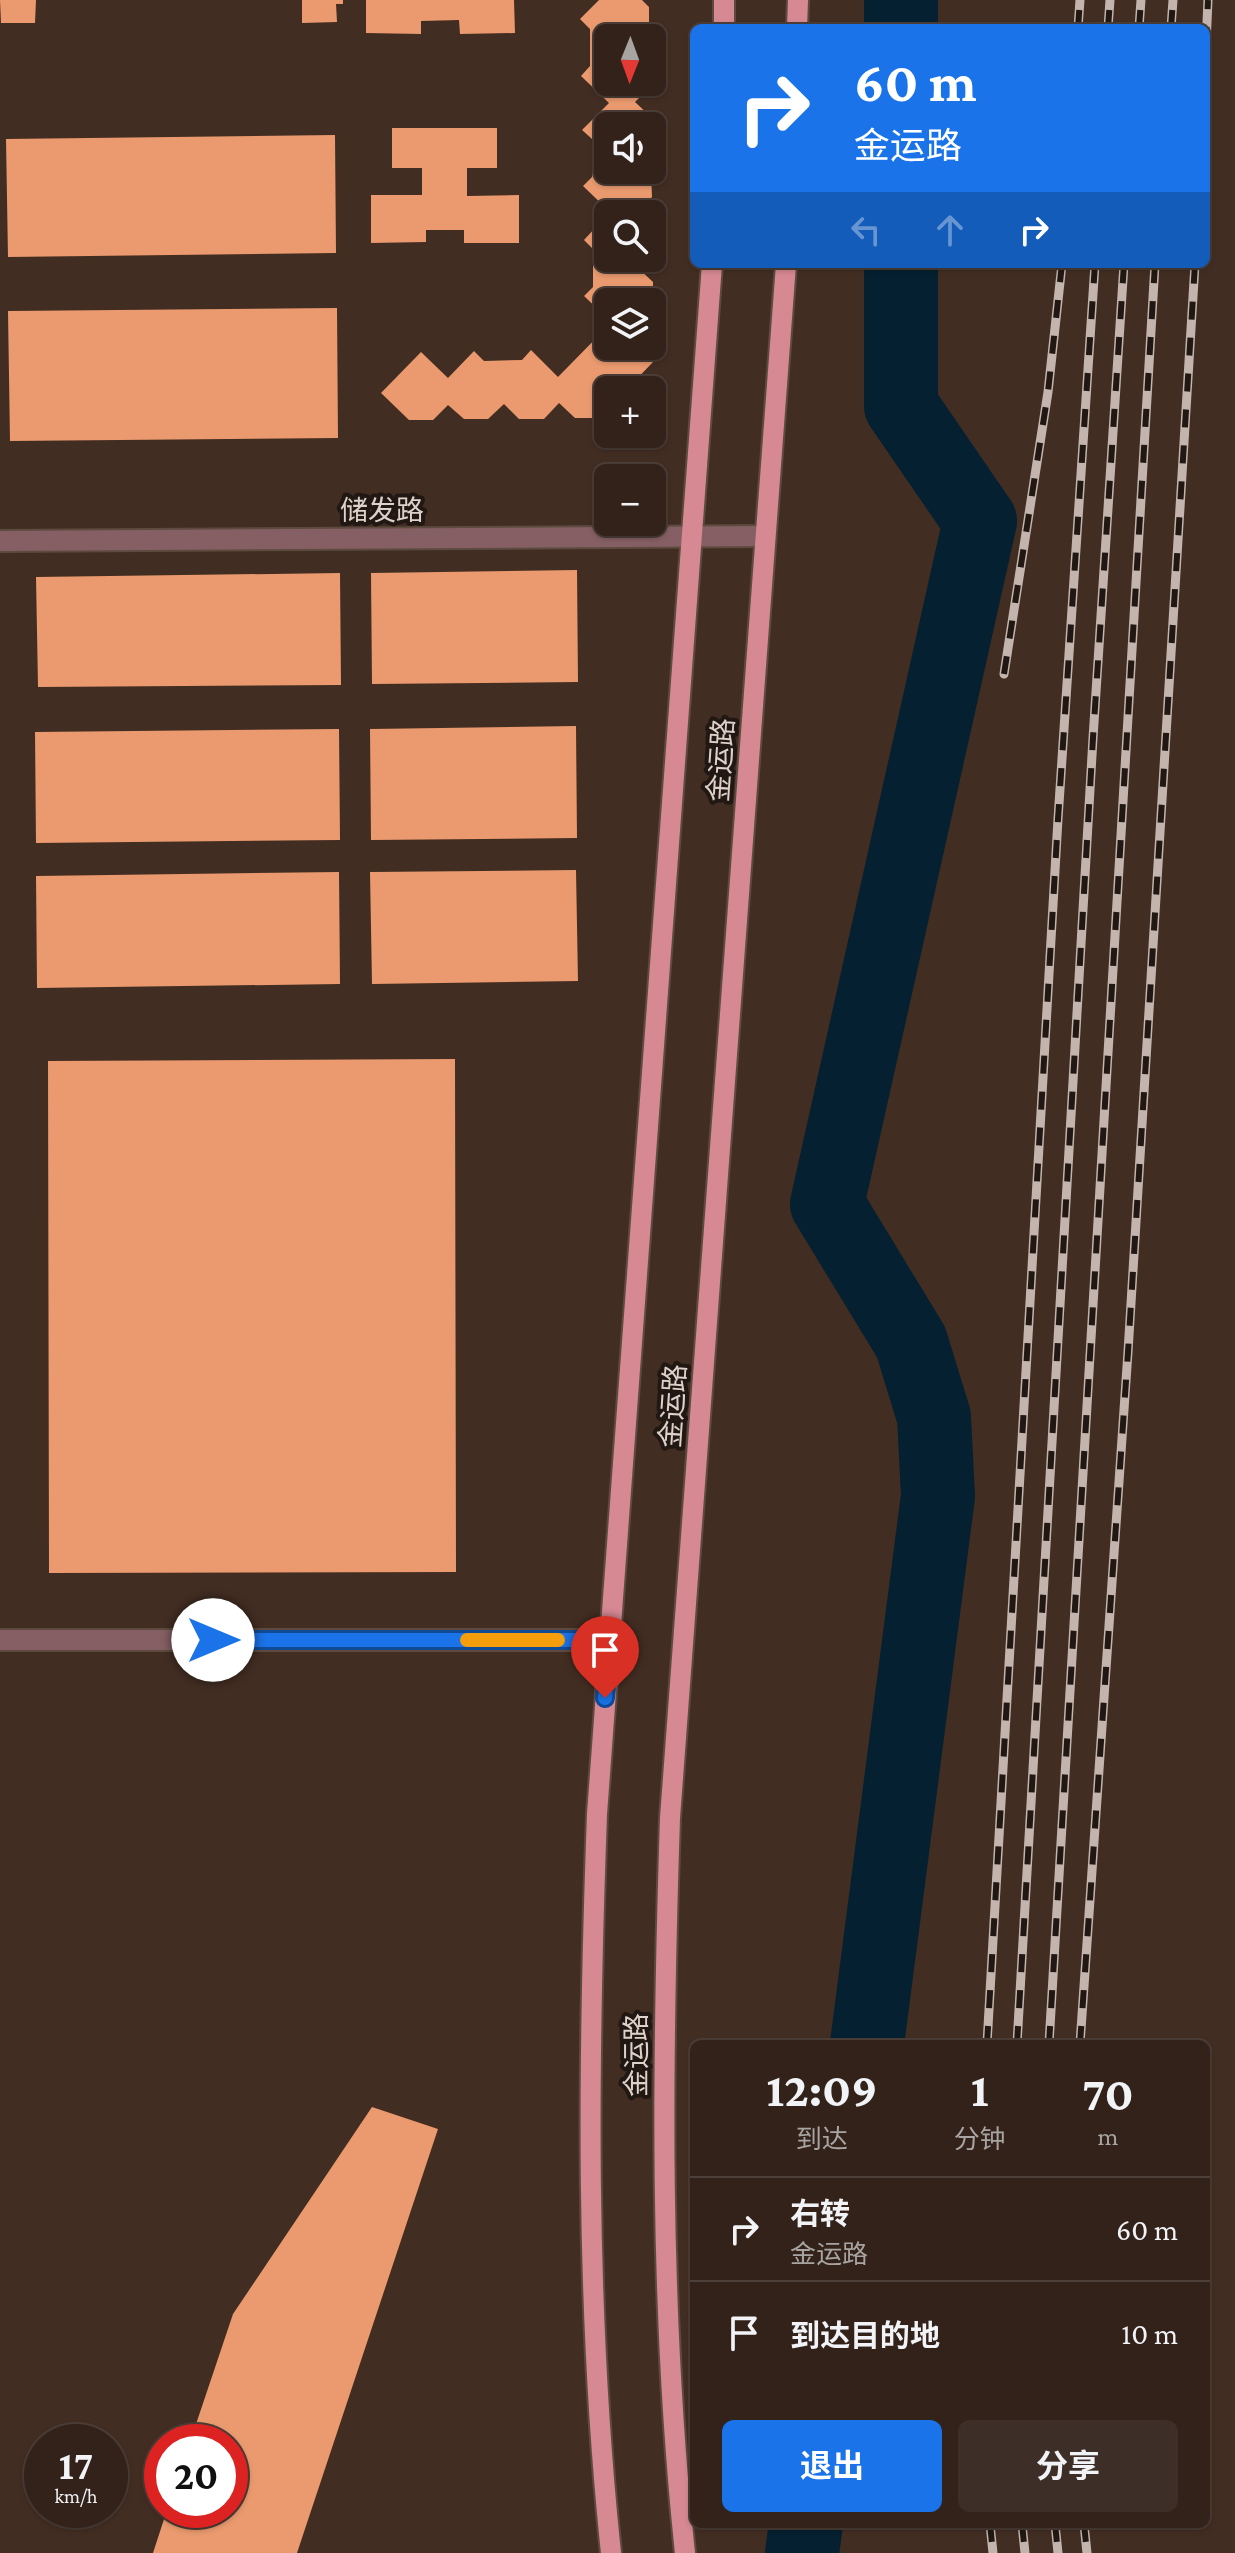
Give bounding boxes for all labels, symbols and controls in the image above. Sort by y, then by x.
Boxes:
north arrow [594,24,666,96]
map controls [594,24,666,536]
text: 60 m [854,51,977,113]
icon: right [722,56,826,160]
button: sound [594,112,666,184]
text: 金运路 [854,126,962,166]
button: search [594,200,666,272]
icon: left [844,208,888,252]
icon: ahead [928,208,972,252]
icon: right [1012,208,1056,252]
button: layers [594,288,666,360]
button: + [594,376,666,448]
button: − [594,464,666,536]
street label: 储发路 [340,495,424,526]
street label: 金运路 [703,717,739,803]
street label: 金运路 [655,1363,691,1449]
position arrow [171,1598,255,1682]
pin [571,1616,639,1698]
icon: arrive [583,1628,627,1672]
street label: 金运路 [621,2013,652,2097]
text: 12:09 [766,2063,877,2116]
text: 1 [971,2063,989,2116]
text: 70 [1082,2067,1134,2120]
text: m [1097,2122,1118,2151]
text: 到达 [796,2125,848,2154]
text: 分钟 [954,2125,1006,2154]
text: 右转 [790,2197,850,2230]
icon: right [722,2207,766,2251]
text: 60 m [1116,2213,1178,2246]
text: 金运路 [790,2240,868,2269]
icon: arrive [722,2311,766,2355]
text: 10 m [1121,2317,1178,2350]
text: 到达目的地 [790,2319,940,2352]
button: 退出 [722,2420,942,2512]
button: 分享 [958,2420,1178,2512]
speed limit sign: 20 [144,2424,248,2528]
text: 17 [59,2443,93,2488]
text: km/h [54,2485,98,2507]

